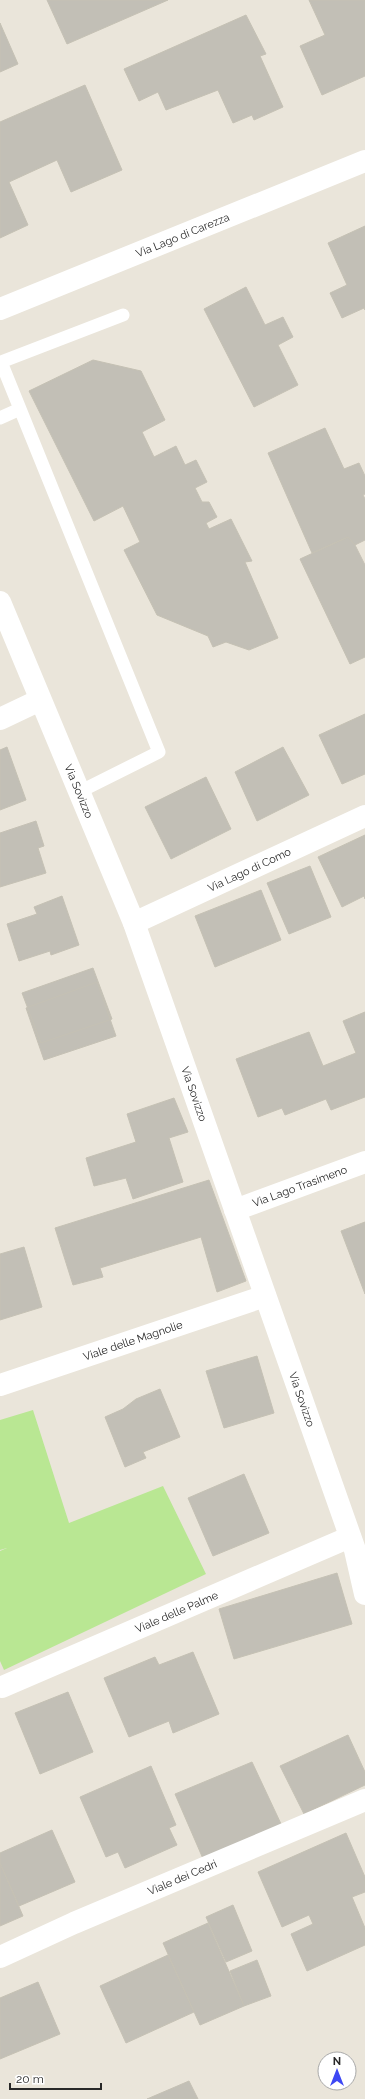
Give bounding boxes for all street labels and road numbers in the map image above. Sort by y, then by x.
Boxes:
street label: Via Lago di Carezza [134,210,231,260]
street label: Via Sovizzo [62,762,96,821]
street label: Via Lago di Como [206,845,293,894]
street label: Via Sovizzo [179,1065,210,1123]
street label: Via Lago Trasimeno [251,1163,349,1209]
street label: Viale delle Magnolie [81,1318,185,1363]
street label: Via Sovizzo [286,1370,318,1429]
street label: Viale delle Palme [133,1588,220,1635]
street label: Viale dei Cedri [146,1857,219,1898]

